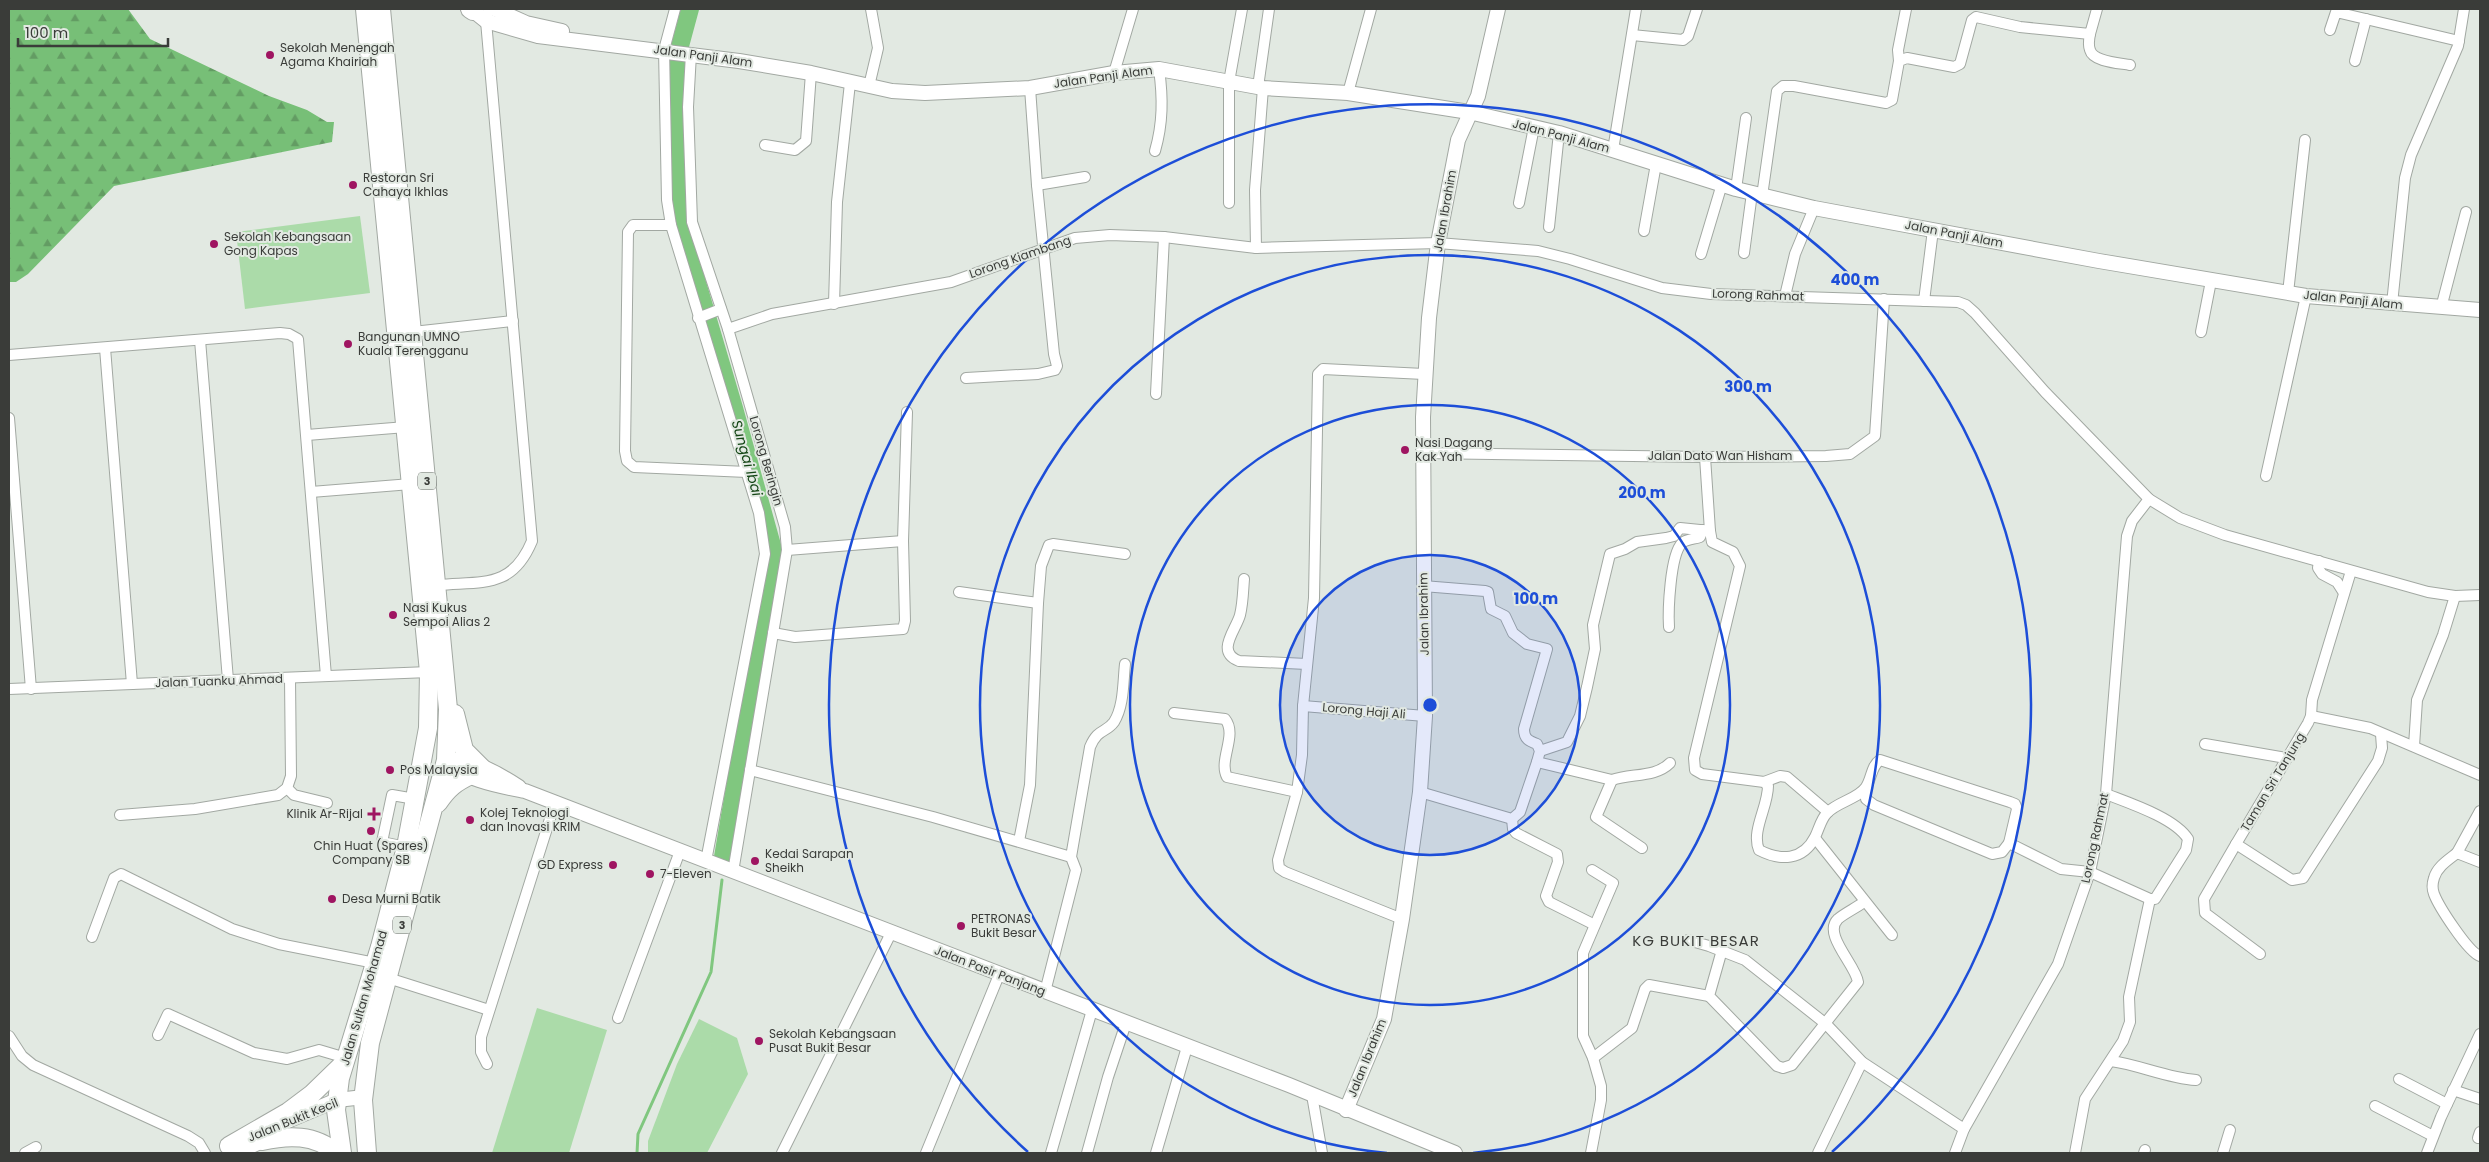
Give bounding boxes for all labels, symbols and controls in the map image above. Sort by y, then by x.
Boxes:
scale bar [18,15,168,47]
text: 100 m [25,22,68,43]
place label: Sekolah Menengah Agama Khairiah [280,39,395,70]
street label: Jalan Panji Alam [652,40,754,71]
marker: Sekolah Menengah Agama Khairiah [264,49,276,61]
street label: Jalan Panji Alam [1052,61,1154,92]
street label: Jalan Panji Alam [1511,114,1612,157]
place label: Restoran Sri Cahaya Ikhlas [363,169,448,200]
street label: Jalan Ibrahim [1429,169,1460,253]
marker: Restoran Sri Cahaya Ikhlas [347,179,359,191]
street label: Jalan Panji Alam [1903,216,2005,251]
place label: Sekolah Kebangsaan Gong Kapas [224,228,351,259]
street label: Lorong Kiambang [967,231,1073,282]
marker: Sekolah Kebangsaan Gong Kapas [208,238,220,250]
text: 400 m [1831,269,1880,290]
street label: Lorong Rahmat [1712,284,1804,305]
street label: Jalan Panji Alam [2303,286,2404,313]
place label: Bangunan UMNO Kuala Terengganu [358,328,468,359]
marker: Bangunan UMNO Kuala Terengganu [342,338,354,350]
text: 300 m [1724,376,1772,397]
street label: Lorong Beringin [746,414,787,508]
water label: Sungai Ibai [727,418,768,499]
place label: Nasi Dagang Kak Yah [1415,434,1493,465]
marker: Nasi Dagang Kak Yah [1399,444,1411,456]
street label: Jalan Dato Wan Hisham [1648,447,1792,464]
road number: 3 [418,472,436,490]
text: 200 m [1618,482,1666,503]
street label: Jalan Ibrahim [1414,572,1433,656]
text: 100 m [1514,588,1558,609]
place label: Nasi Kukus Sempoi Alias 2 [403,599,490,630]
marker: Nasi Kukus Sempoi Alias 2 [387,609,399,621]
street label: Jalan Tuanku Ahmad [155,670,283,691]
centre of rings [1421,696,1439,714]
street label: Lorong Haji Ali [1322,698,1406,723]
street label: Taman Sri Tanjung [2236,729,2309,834]
place label: Pos Malaysia [400,761,478,778]
marker: Pos Malaysia [384,764,396,776]
street label: Lorong Rahmat [2077,791,2112,885]
place label: Kolej Teknologi dan Inovasi KRIM [480,804,580,835]
place label: Klinik Ar-Rijal [286,805,363,822]
marker: Klinik Ar-Rijal [367,807,381,821]
marker: Kolej Teknologi dan Inovasi KRIM [464,814,476,826]
marker: Chin Huat (Spares) Company SB [365,825,377,837]
place label: Chin Huat (Spares) Company SB [314,837,428,868]
place label: Kedai Sarapan Sheikh [765,845,854,876]
marker: Kedai Sarapan Sheikh [749,855,761,867]
place label: GD Express [538,856,603,873]
marker: GD Express [607,859,619,871]
place label: 7-Eleven [660,865,712,882]
marker: 7-Eleven [644,868,656,880]
place label: Desa Murni Batik [342,890,442,907]
marker: Desa Murni Batik [326,893,338,905]
place label: PETRONAS Bukit Besar [971,910,1037,941]
road number: 3 [393,916,411,934]
marker: PETRONAS Bukit Besar [955,920,967,932]
street label: Jalan Sultan Mohamad [336,928,391,1067]
district label: KG BUKIT BESAR [1632,930,1760,951]
street label: Jalan Pasir Panjang [932,941,1048,1000]
street label: Jalan Ibrahim [1343,1016,1390,1100]
place label: Sekolah Kebangsaan Pusat Bukit Besar [769,1025,896,1056]
marker: Sekolah Kebangsaan Pusat Bukit Besar [753,1035,765,1047]
street label: Jalan Bukit Kecil [245,1094,341,1145]

